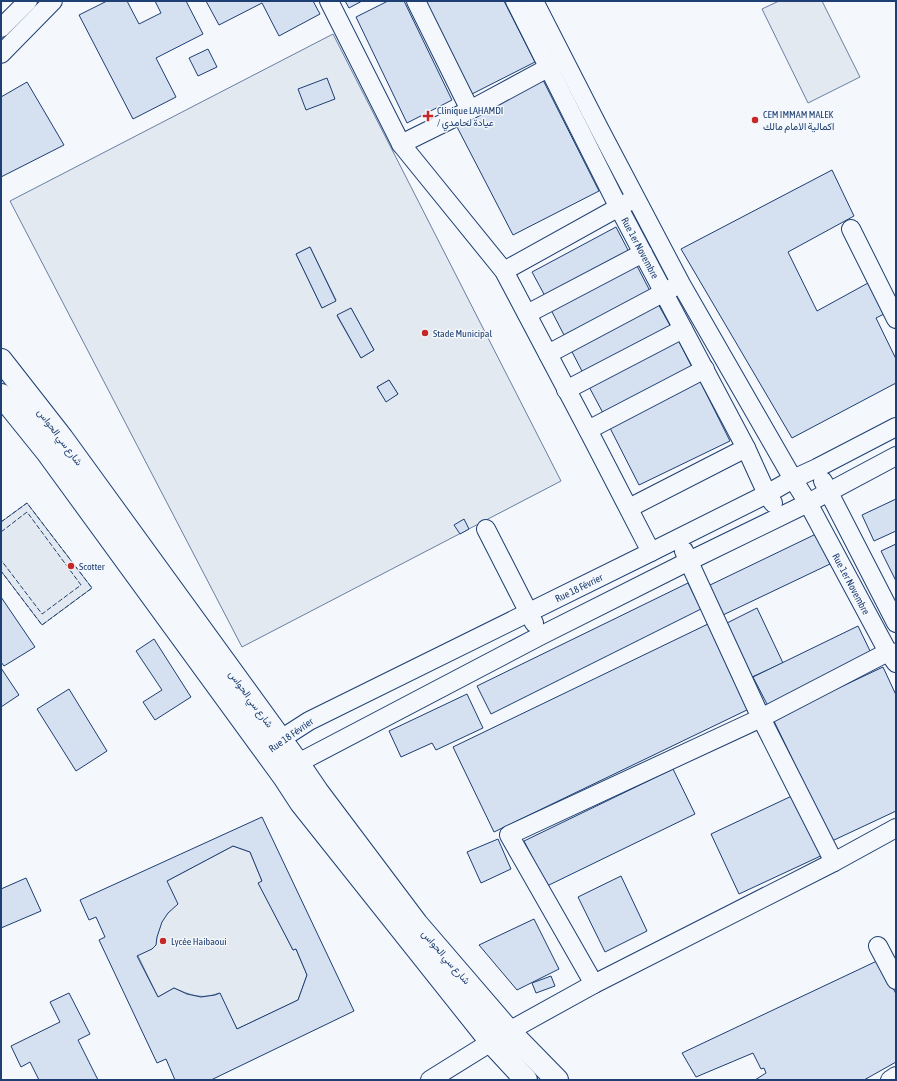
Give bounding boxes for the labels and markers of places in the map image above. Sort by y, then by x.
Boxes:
place label: Clinique LAHAMDI / عيادة لحامدي [437,105,503,131]
place label: CEM IMMAM MALEK اكمالية الامام مالك [763,109,834,133]
marker: Clinique LAHAMDI / عيادة لحامدي [422,110,434,122]
marker: CEM IMMAM MALEK اكمالية الامام مالك [750,115,760,125]
marker: Stade Municipal [420,328,430,338]
place label: Stade Municipal [433,328,492,339]
marker: Scotter [66,561,76,571]
place label: Scotter [79,561,106,572]
marker: Lycée Haibaoui [158,936,168,946]
place label: Lycée Haibaoui [171,936,227,947]

